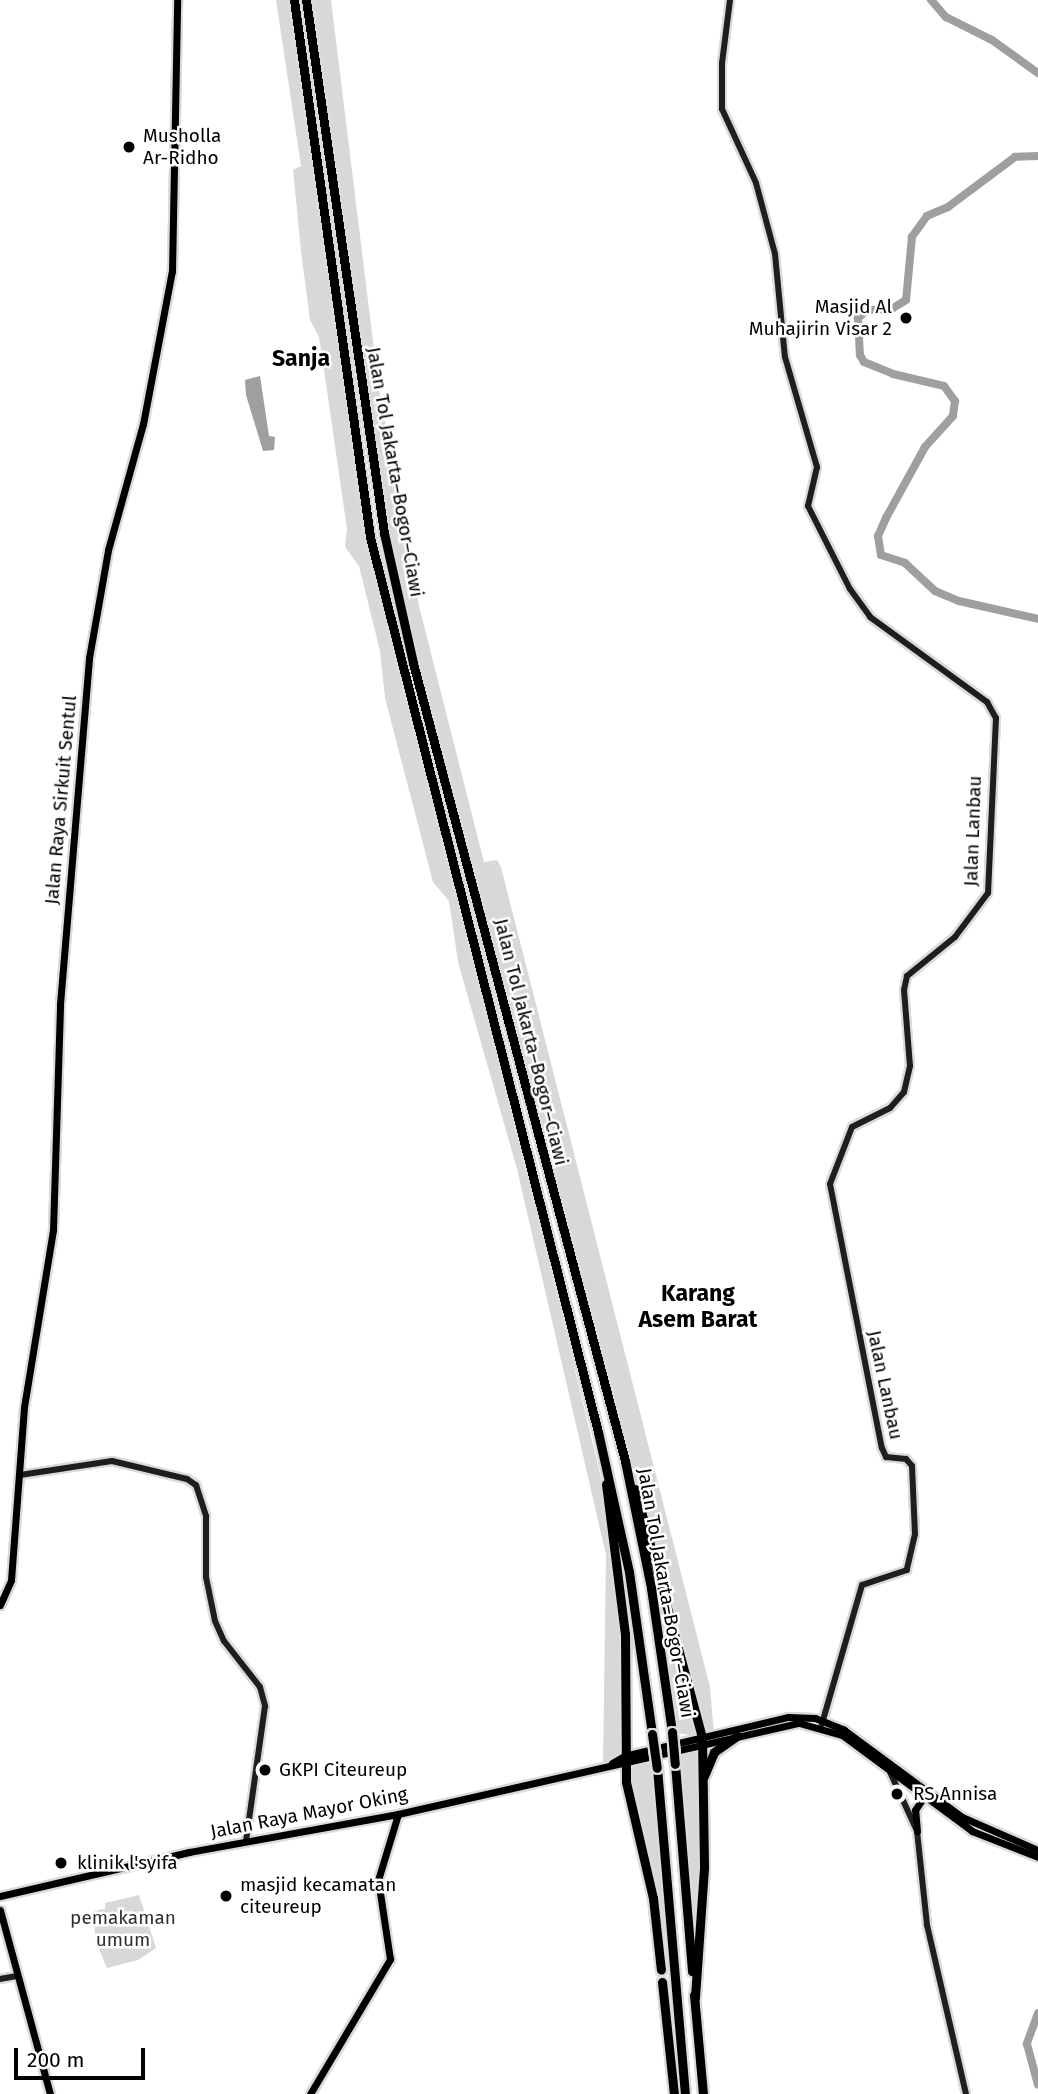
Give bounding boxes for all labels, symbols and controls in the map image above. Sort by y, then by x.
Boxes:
place label: Musholla Ar-Ridho [143,125,221,169]
marker: Musholla Ar-Ridho [121,139,137,155]
place label: Masjid Al Muhajirin Visar 2 [749,296,892,340]
marker: Masjid Al Muhajirin Visar 2 [898,310,914,326]
district label: Sanja [272,344,330,372]
street label: Jalan Tol Jakarta–Bogor–Ciawi [362,345,428,599]
street label: Jalan Raya Sirkuit Sentul [40,694,82,906]
street label: Jalan Lanbau [960,775,986,887]
street label: Jalan Tol Jakarta–Bogor–Ciawi [489,916,573,1168]
district label: Karang Asem Barat [639,1279,757,1333]
street label: Jalan Lanbau [862,1328,908,1442]
street label: Jalan Tol Jakarta–Bogor–Ciawi [633,1466,699,1720]
place label: GKPI Citeureup [279,1759,407,1781]
marker: GKPI Citeureup [257,1762,273,1778]
street label: Jalan Raya Mayor Oking [208,1783,410,1843]
place label: RS Annisa [913,1783,997,1805]
marker: RS Annisa [887,1784,907,1804]
place label: klinik l'syifa [77,1852,178,1874]
marker: klinik l'syifa [51,1853,71,1873]
place label: masjid kecamatan citeureup [240,1874,396,1918]
marker: masjid kecamatan citeureup [218,1888,234,1904]
park label: pemakaman umum [70,1907,176,1951]
scale bar [18,2035,149,2078]
text: 200 m [27,2047,84,2073]

